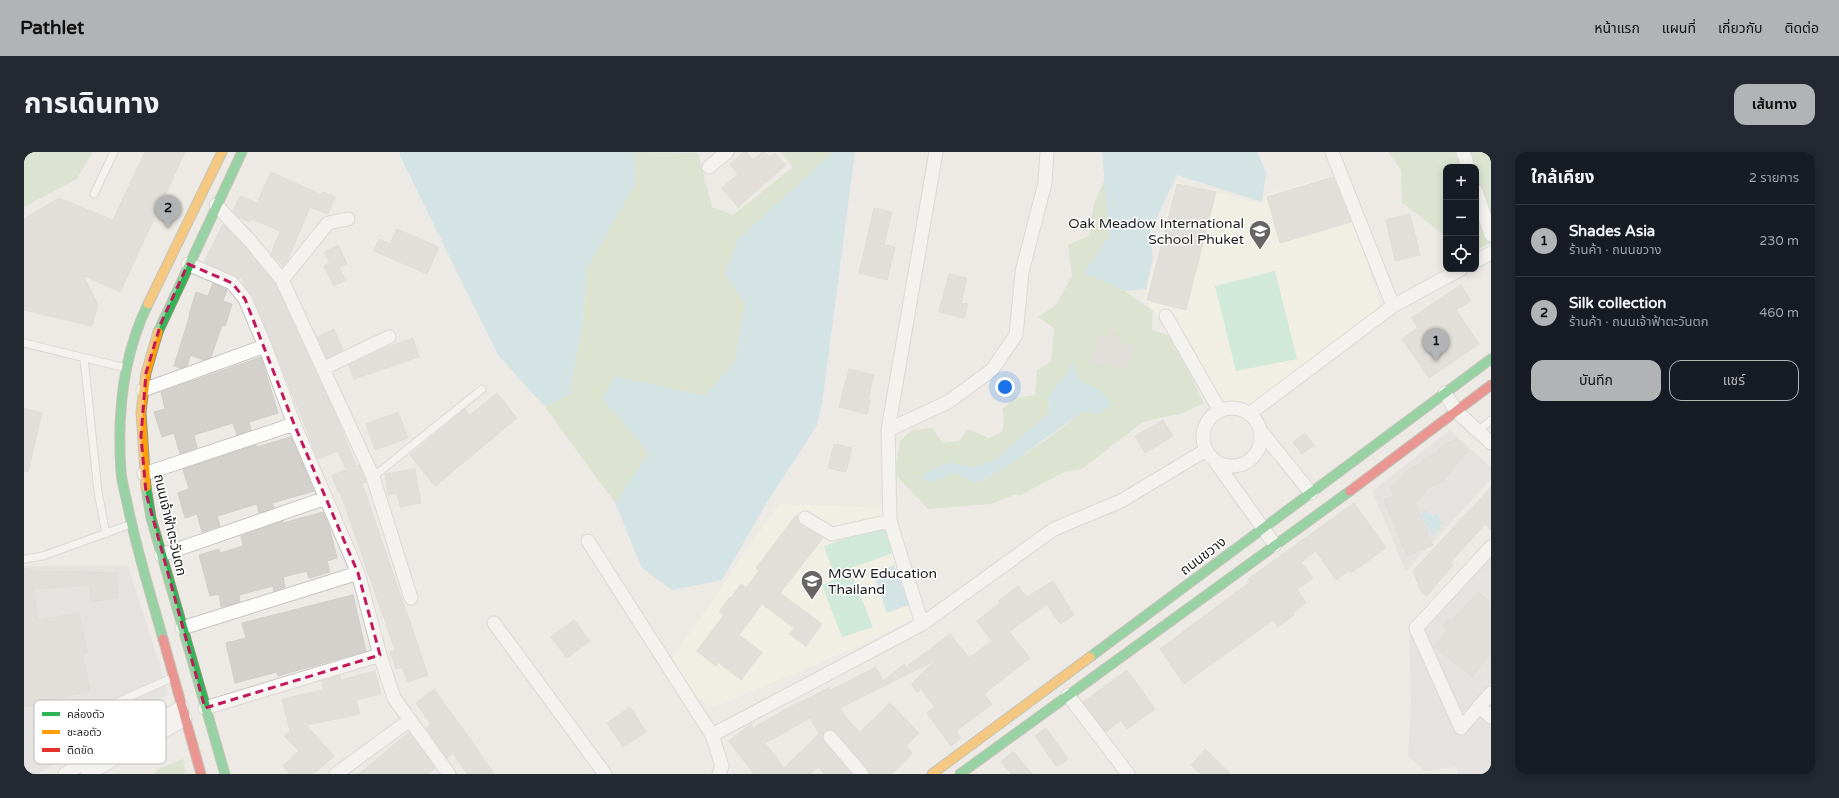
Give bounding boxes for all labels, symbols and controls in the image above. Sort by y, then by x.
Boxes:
text: Pathlet [20,17,84,39]
text: หน้าแรก [1594,20,1640,37]
text: แผนที่ [1662,20,1696,37]
text: เกี่ยวกับ [1718,20,1763,37]
text: ติดต่อ [1785,20,1819,37]
button: เส้นทาง [1734,84,1815,125]
text: การเดินทาง [24,87,159,121]
map controls [1443,164,1479,272]
button: + [1443,164,1479,200]
text: ใกล้เคียง [1531,167,1594,188]
text: 2 รายการ [1749,170,1799,186]
pin: 2 [155,195,181,228]
button: − [1443,200,1479,236]
place label: Oak Meadow International School Phuket [1068,215,1245,248]
school or university icon: Oak Meadow International School Phuket [1247,218,1273,251]
text: Shades Asia [1569,222,1655,240]
text: 1 [1540,233,1548,249]
text: 230 m [1759,233,1799,249]
button: locate [1443,236,1479,272]
text: ร้านค้า · ถนนขวาง [1569,242,1662,258]
text: Silk collection [1569,294,1666,312]
text: 2 [1540,305,1548,321]
text: 460 m [1759,305,1799,321]
text: ร้านค้า · ถนนเจ้าฟ้าตะวันตก [1569,314,1709,330]
pin: 1 [1423,328,1449,361]
button: บันทึก [1531,360,1661,401]
button: แชร์ [1669,360,1799,401]
your location [995,377,1015,397]
street label: ถนนเจ้าฟ้าตะวันตก [150,472,190,578]
street label: ถนนขวาง [1177,533,1229,579]
place label: MGW Education Thailand [828,565,937,598]
school or university icon: MGW Education Thailand [799,568,825,601]
legend [34,700,166,764]
text: คล่องตัว [67,708,105,721]
text: ชะลอตัว [67,726,102,739]
text: ติดขัด [67,744,94,757]

